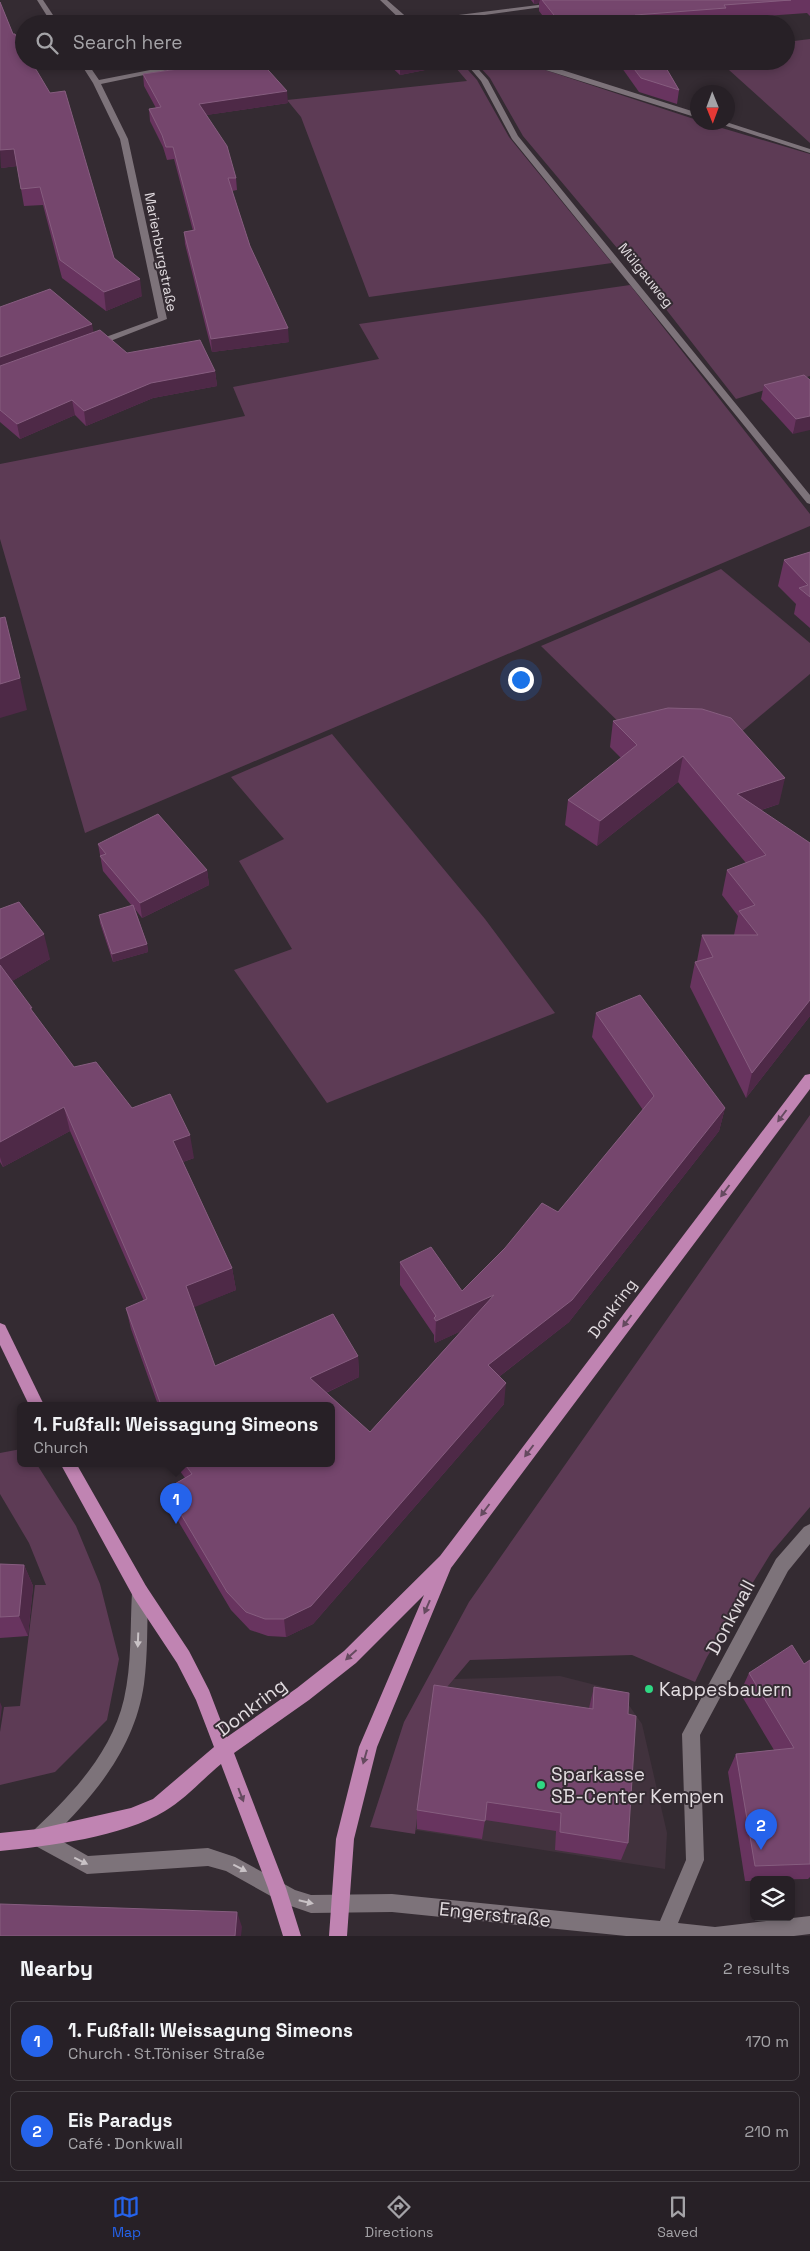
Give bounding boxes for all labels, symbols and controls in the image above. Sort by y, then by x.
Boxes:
search box [15,15,795,70]
icon: search [33,29,61,57]
text: Search here [73,30,183,55]
north arrow [690,85,735,130]
street label: Marienburgstraße [141,191,181,313]
street label: Mülgauweg [614,239,678,311]
your location [508,667,534,693]
one-way arrow [777,1109,787,1123]
one-way arrow [719,1184,730,1197]
street label: Donkring [583,1274,642,1342]
one-way arrow [622,1314,632,1328]
popup [17,1402,335,1467]
text: 1. Fußfall: Weissagung Simeons [34,1412,318,1437]
text: Church [34,1437,88,1458]
one-way arrow [524,1444,535,1457]
pin: 1 [160,1483,192,1524]
one-way arrow [480,1503,491,1516]
street label: Donkwall [700,1575,761,1659]
one-way arrow [423,1600,431,1614]
one-way arrow [133,1633,141,1649]
one-way arrow [346,1649,358,1661]
street label: Donkring [211,1673,292,1742]
place label: Kappesbauern [659,1677,792,1702]
marker: Kappesbauern [643,1683,655,1695]
one-way arrow [361,1750,369,1765]
place label: Sparkasse SB-Center Kempen [551,1762,724,1809]
marker: Sparkasse SB-Center Kempen [535,1779,547,1791]
one-way arrow [238,1788,245,1803]
pin: 2 [745,1809,777,1850]
one-way arrow [74,1858,88,1866]
one-way arrow [233,1864,247,1872]
map controls [750,1876,795,1921]
button: layers [750,1876,795,1921]
street label: Engerstraße [438,1896,552,1933]
one-way arrow [299,1898,314,1906]
text: Nearby [20,1955,93,1982]
text: 2 results [723,1958,790,1979]
text: 1. Fußfall: Weissagung Simeons [68,2018,353,2043]
text: 1 [33,2031,41,2052]
text: 170 m [745,2031,789,2052]
text: Church · St.Töniser Straße [68,2043,265,2064]
text: Eis Paradys [68,2108,173,2133]
text: 2 [32,2121,42,2142]
text: 210 m [745,2121,789,2142]
text: Café · Donkwall [68,2133,183,2154]
tab: Map [112,2193,141,2241]
tab: Directions [365,2193,433,2241]
tab: Saved [657,2193,698,2241]

